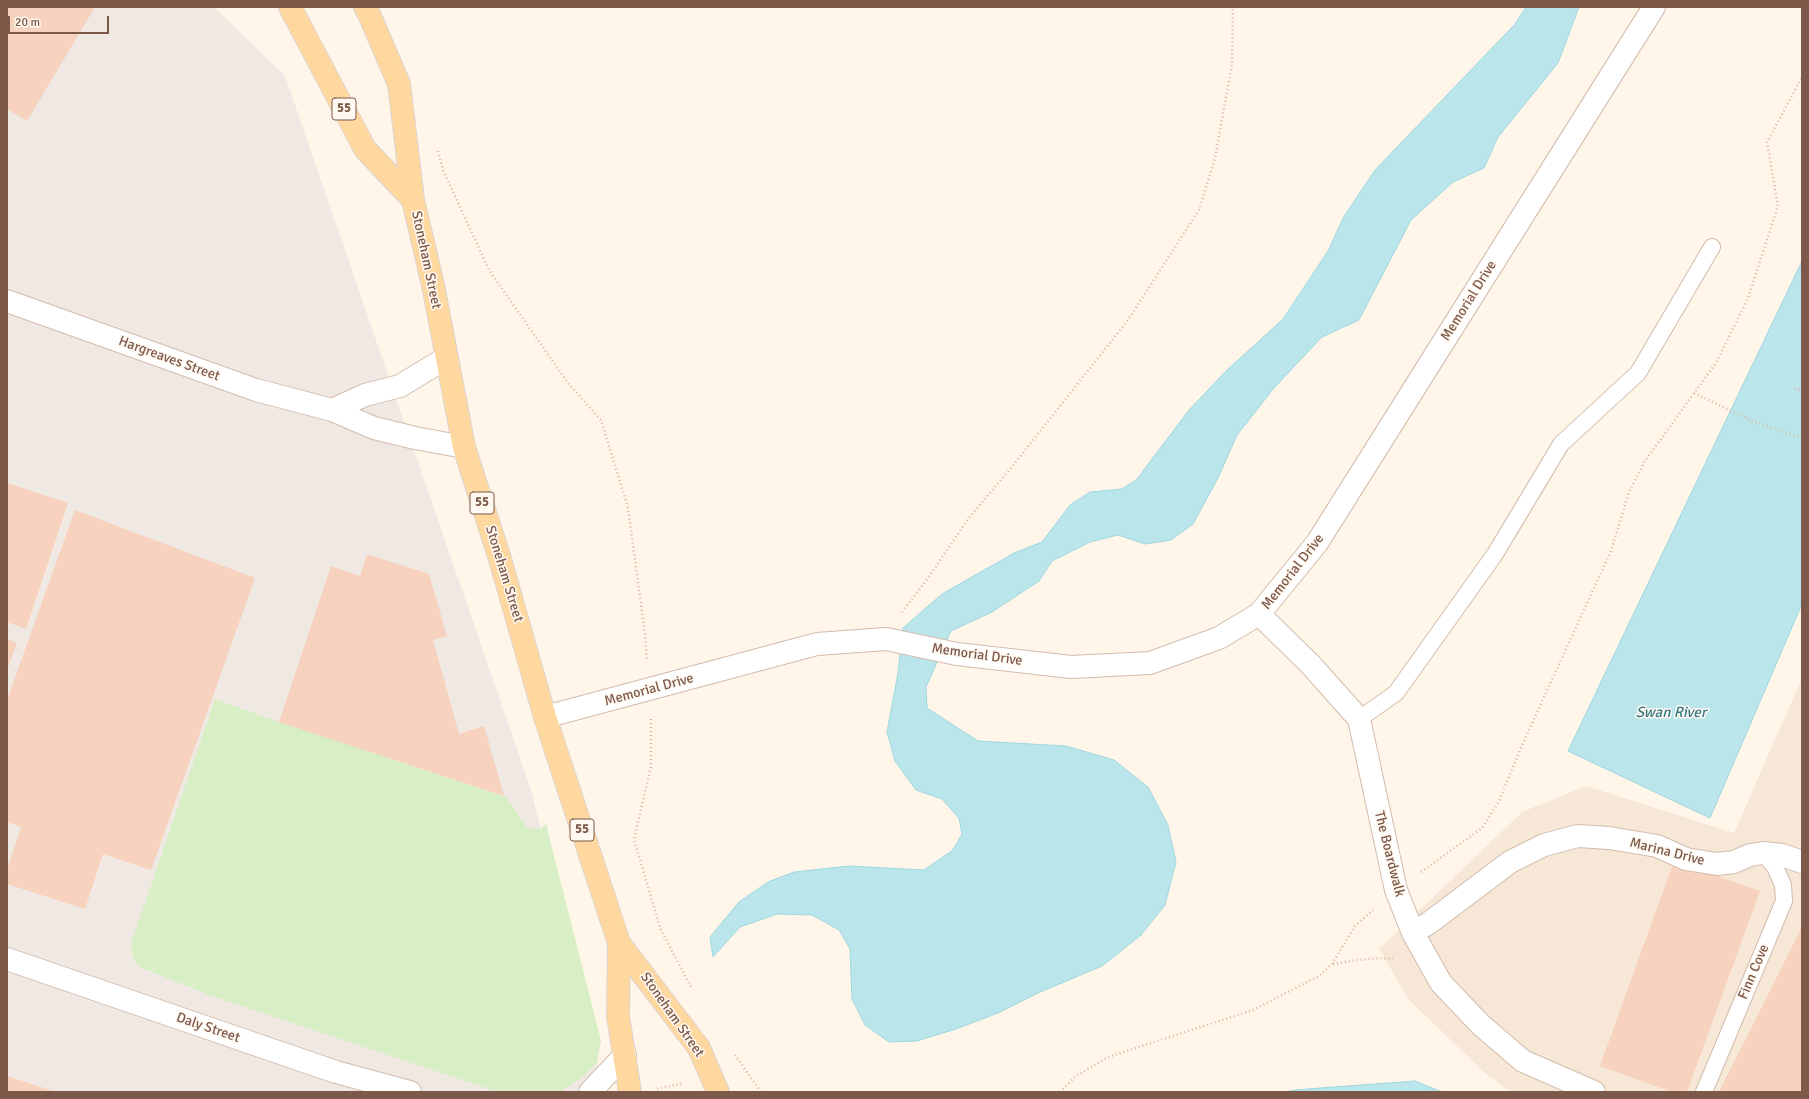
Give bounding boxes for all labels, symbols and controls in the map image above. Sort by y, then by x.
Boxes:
scale bar [10,8,111,34]
text: 20 m [15,15,40,30]
road number: 55 [332,98,356,120]
street label: Stoneham Street [407,209,445,311]
street label: Memorial Drive [1438,258,1500,344]
street label: Hargreaves Street [116,333,222,385]
road number: 55 [470,492,494,514]
street label: Stoneham Street [481,524,527,624]
street label: Memorial Drive [1258,531,1328,613]
street label: Memorial Drive [931,640,1023,670]
street label: Memorial Drive [603,670,695,710]
water label: Swan River [1636,704,1706,722]
street label: The Boardwalk [1370,809,1408,899]
road number: 55 [570,819,594,841]
street label: Marina Drive [1628,835,1706,869]
street label: Finn Cove [1735,942,1773,1002]
street label: Stoneham Street [636,969,708,1061]
street label: Daly Street [174,1009,242,1047]

